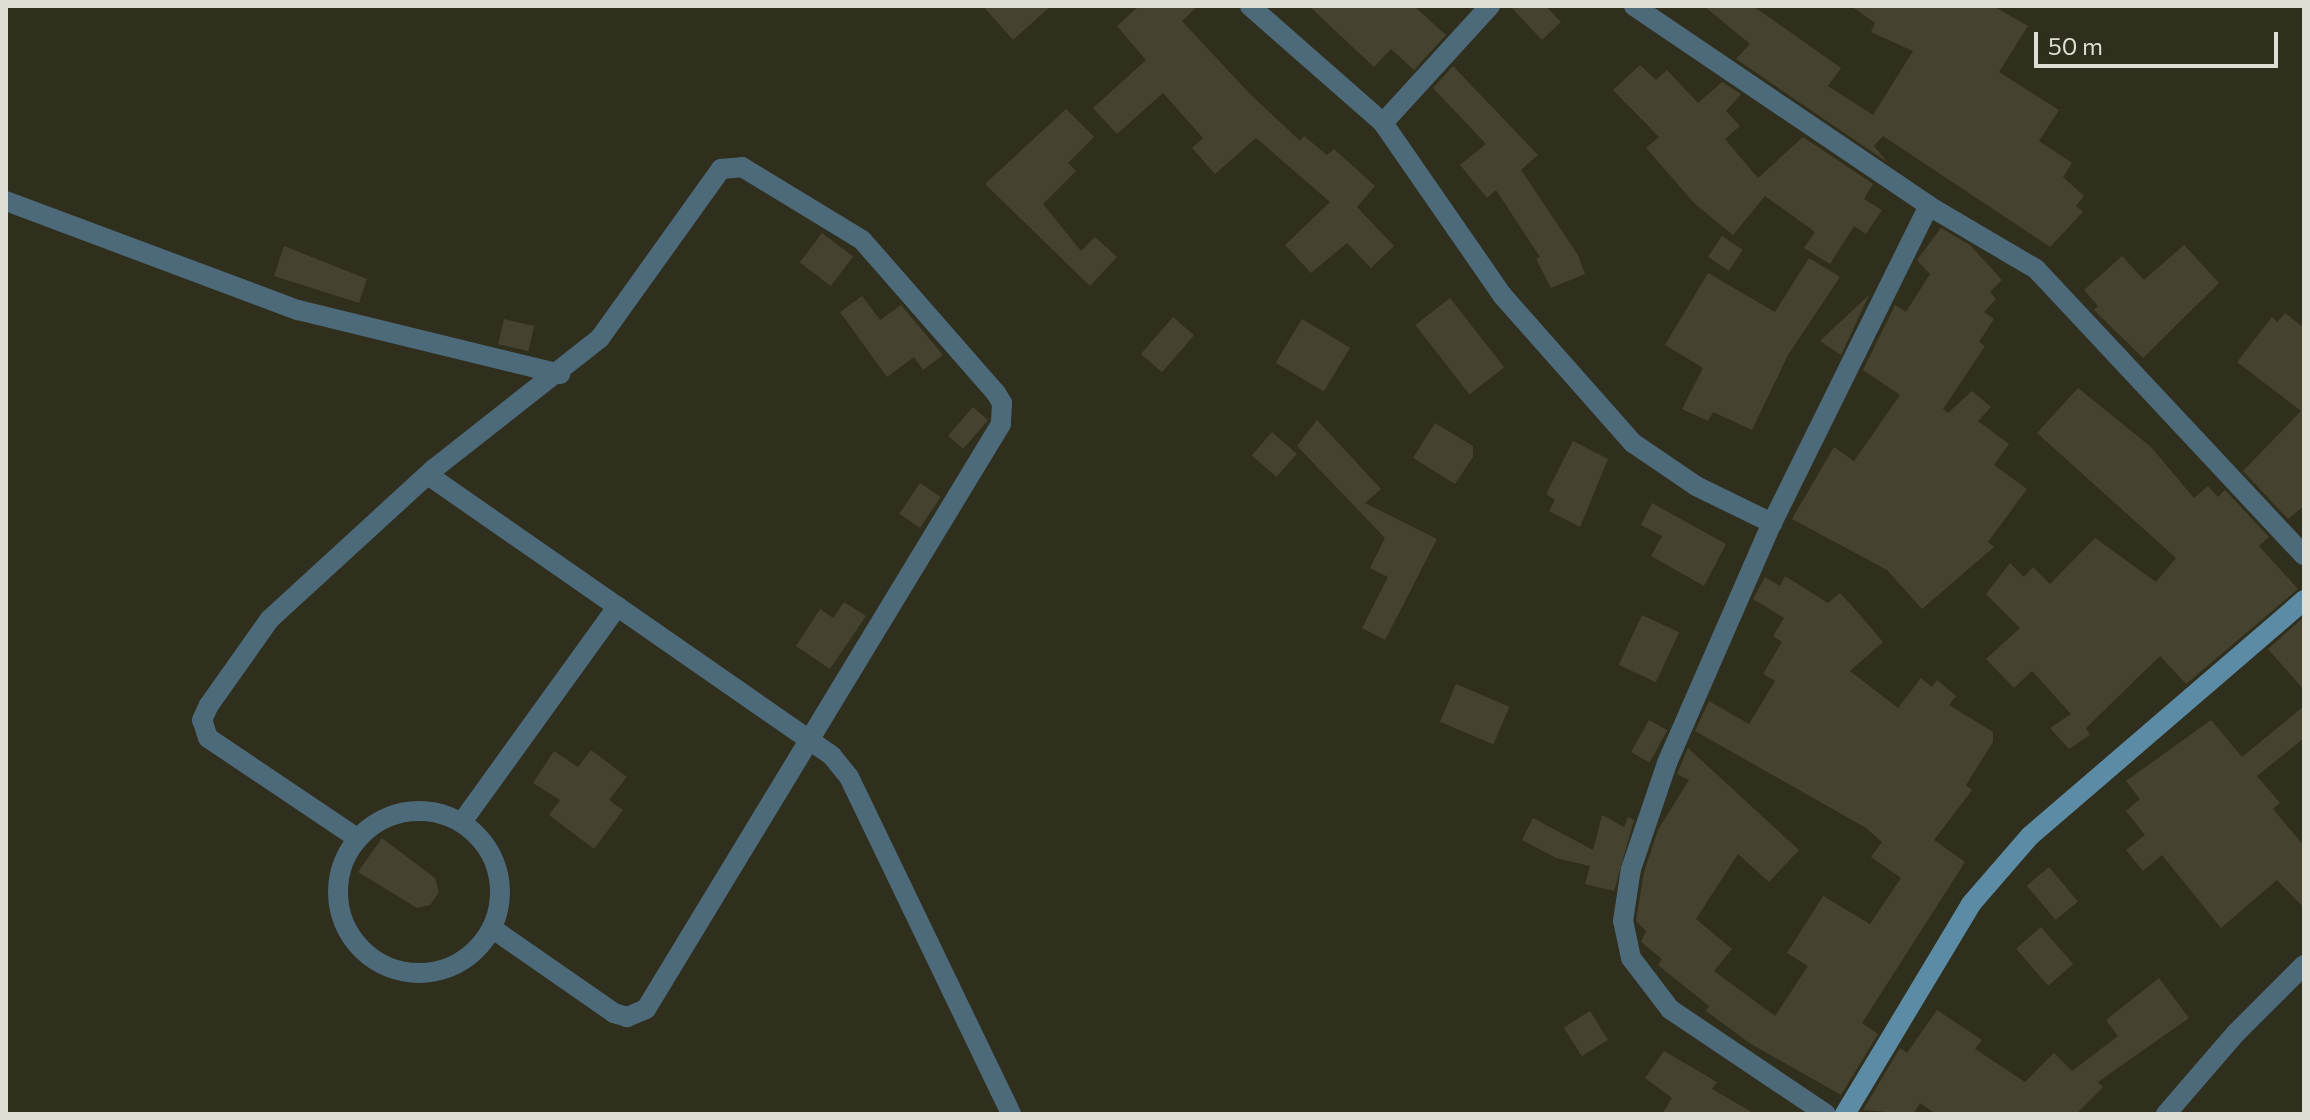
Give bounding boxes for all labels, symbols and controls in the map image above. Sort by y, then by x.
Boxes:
scale bar [2038,16,2282,66]
text: 50 m [2048,31,2103,60]

